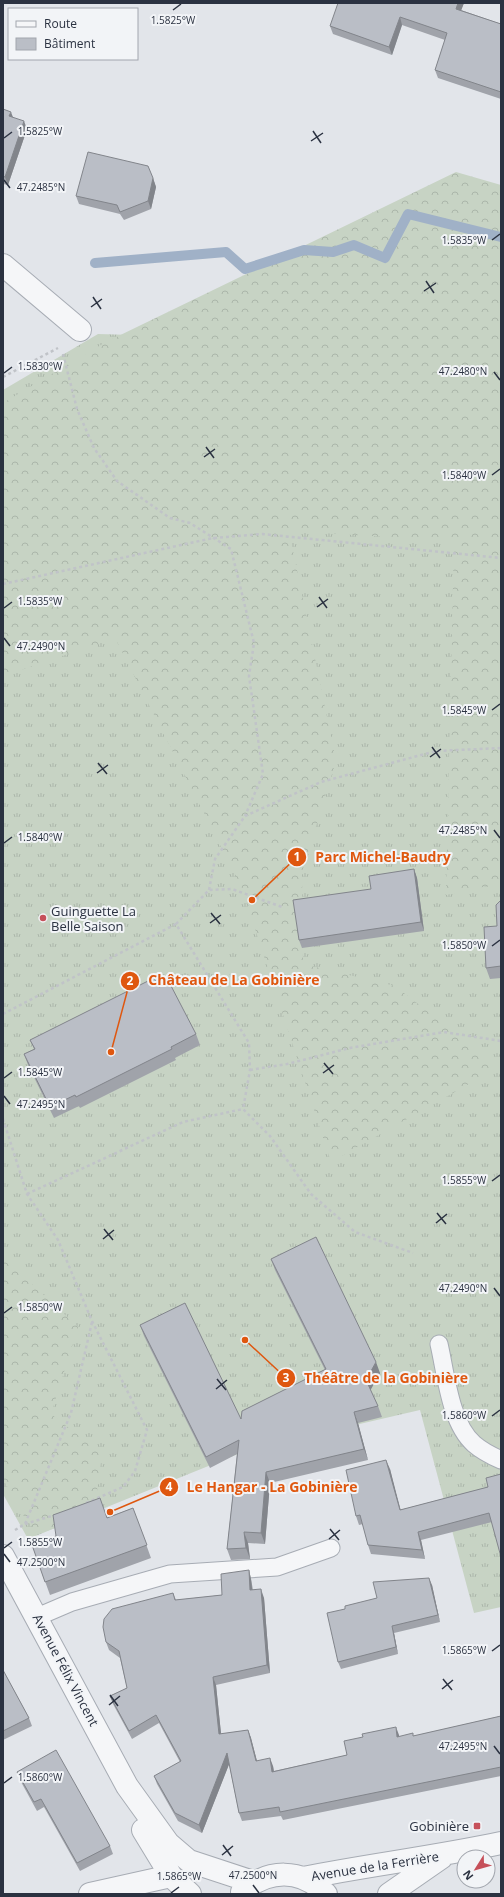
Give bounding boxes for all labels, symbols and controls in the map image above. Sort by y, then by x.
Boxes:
legend [8,8,138,60]
text: 1.5825°W [151,13,196,27]
text: Route [44,15,77,32]
text: Bâtiment [44,35,95,52]
text: 1.5825°W [18,124,63,138]
text: 47.2485°N [17,180,65,194]
text: 1.5835°W [442,233,487,247]
text: 1.5830°W [18,359,63,373]
text: 47.2480°N [439,364,487,378]
text: 1.5840°W [442,468,487,482]
text: 1.5835°W [18,594,63,608]
text: 47.2490°N [17,639,65,653]
text: 1.5845°W [442,703,487,717]
text: 47.2485°N [439,823,487,837]
text: 1.5840°W [18,830,63,844]
callout: Parc Michel-Baudry [287,844,459,870]
text: Parc Michel-Baudry [315,847,451,866]
text: 1 [294,848,300,865]
place label: Guinguette La Belle Saison [51,902,136,935]
marker: Guinguette La Belle Saison [38,913,48,923]
text: 1.5850°W [442,938,487,952]
callout: Château de La Gobinière [120,968,327,994]
text: Château de La Gobinière [148,970,320,989]
text: 2 [127,972,134,989]
text: 1.5845°W [18,1065,63,1079]
text: 47.2495°N [17,1097,65,1111]
text: 1.5855°W [442,1173,487,1187]
text: 47.2490°N [439,1281,487,1295]
text: 1.5850°W [18,1300,63,1314]
callout: Théâtre de la Gobinière [276,1365,476,1391]
text: Théâtre de la Gobinière [304,1368,468,1387]
text: 3 [283,1369,290,1386]
text: 1.5860°W [442,1408,487,1422]
callout: Le Hangar - La Gobinière [159,1474,366,1500]
text: Le Hangar - La Gobinière [186,1477,358,1496]
text: 4 [166,1478,173,1495]
text: 1.5855°W [18,1535,63,1549]
text: 47.2500°N [17,1555,65,1569]
street label: Avenue Félix Vincent [29,1611,103,1730]
text: 1.5865°W [442,1643,487,1657]
text: 47.2495°N [439,1739,487,1753]
text: 1.5860°W [18,1770,63,1784]
place label: Gobinière [409,1817,469,1835]
marker: Gobinière [472,1821,482,1831]
street label: Avenue de la Ferrière [310,1847,440,1885]
north arrow [456,1849,496,1889]
text: N [459,1867,476,1883]
text: 47.2500°N [229,1868,277,1882]
text: 1.5865°W [157,1869,202,1883]

